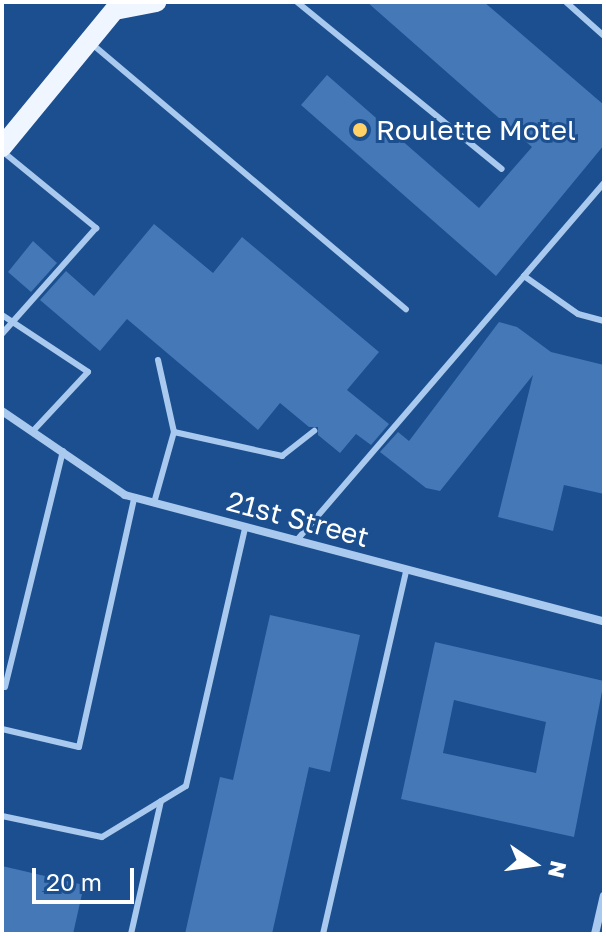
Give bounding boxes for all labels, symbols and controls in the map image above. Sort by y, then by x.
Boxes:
place label: Roulette Motel [376,113,576,147]
marker: Roulette Motel [351,121,369,139]
street label: 21st Street [223,484,373,554]
north arrow [494,824,574,904]
scale bar [36,852,138,902]
text: N [543,858,573,881]
text: 20 m [46,867,102,896]

